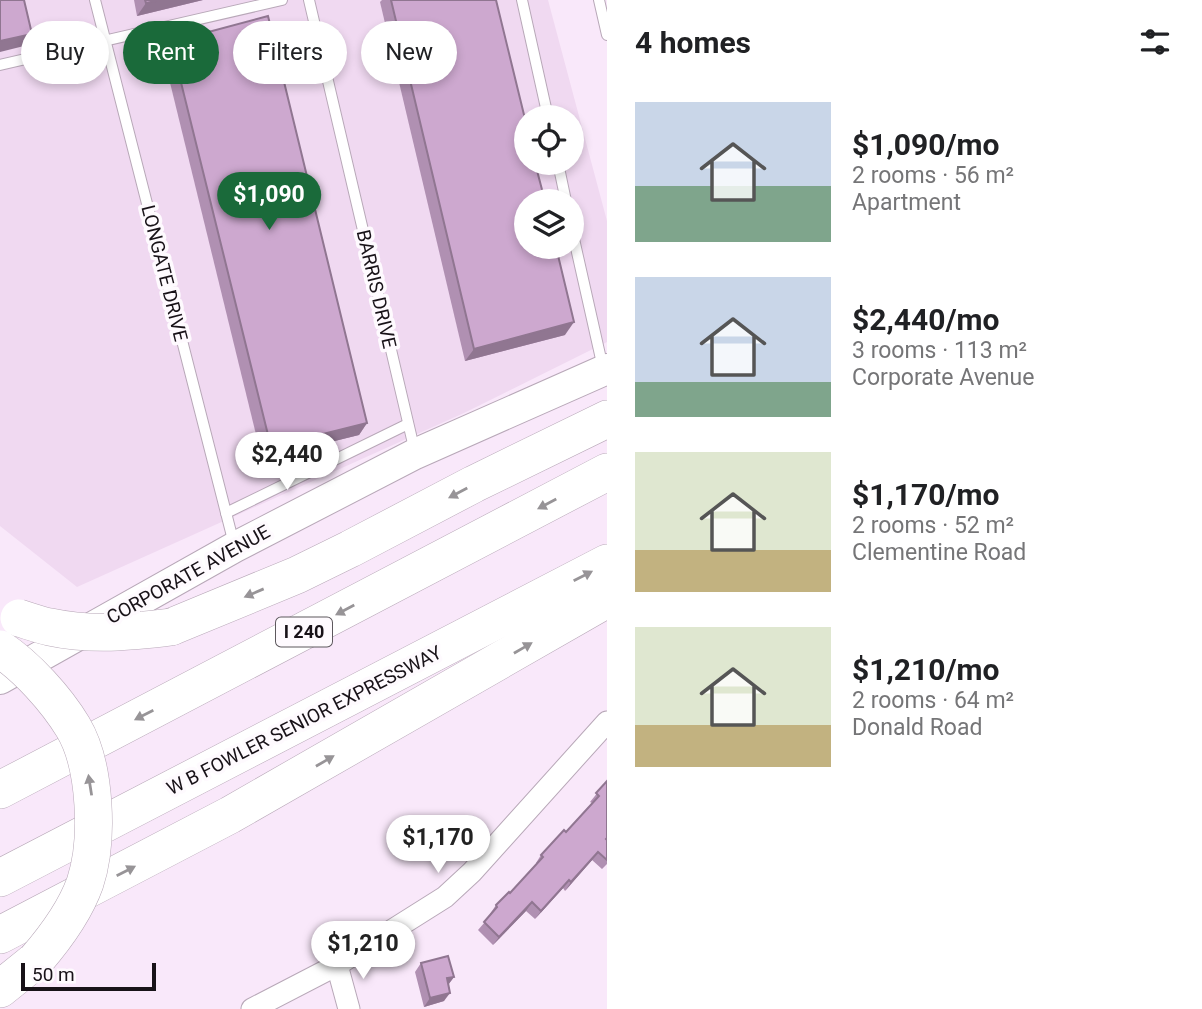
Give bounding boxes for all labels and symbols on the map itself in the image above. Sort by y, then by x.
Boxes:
pin: $1,090 [212,173,326,232]
street label: LONGATE DRIVE [136,203,193,344]
street label: BARRIS DRIVE [352,228,401,351]
pin: $2,440 [230,433,344,492]
one-way arrow [448,487,468,498]
one-way arrow [537,498,556,510]
street label: CORPORATE AVENUE [103,520,274,629]
one-way arrow [573,570,593,581]
one-way arrow [244,587,264,599]
one-way arrow [335,604,355,616]
road number: I 240 [276,618,332,646]
street label: W B FOWLER SENIOR EXPRESSWAY [163,641,446,800]
one-way arrow [513,642,532,654]
one-way arrow [134,710,154,721]
one-way arrow [316,755,335,767]
one-way arrow [84,774,95,796]
pin: $1,170 [381,816,495,875]
one-way arrow [116,865,136,876]
pin: $1,210 [306,922,420,981]
scale bar [21,960,156,992]

